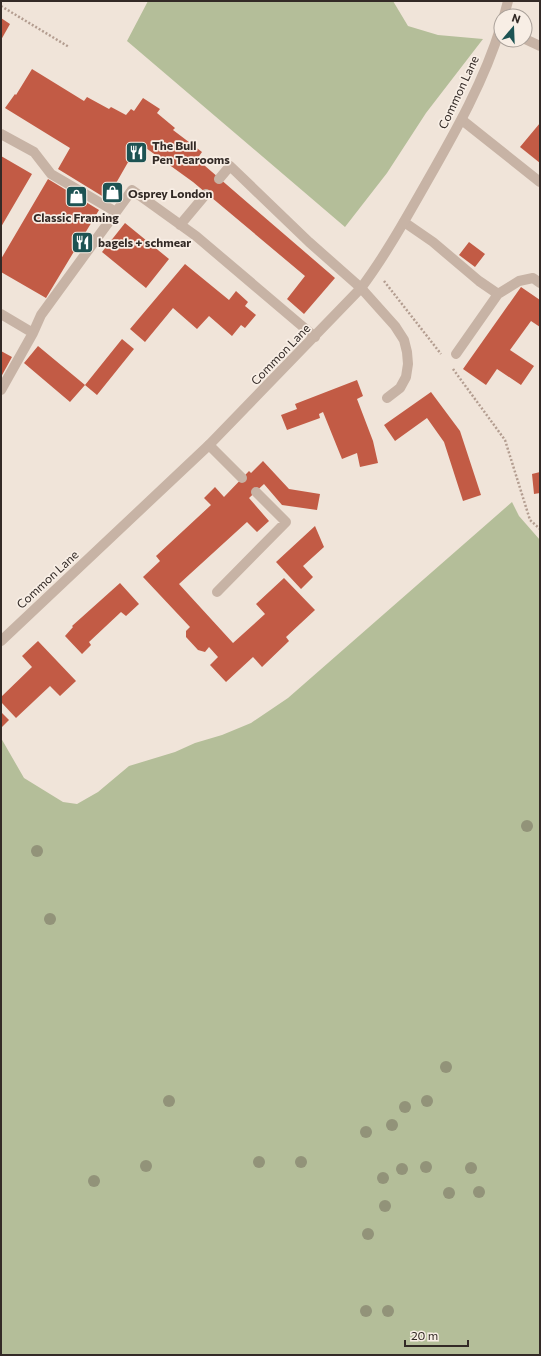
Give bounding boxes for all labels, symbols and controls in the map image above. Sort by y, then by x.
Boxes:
north arrow [493,8,533,48]
text: N [510,11,522,26]
street label: Common Lane [435,53,481,131]
place label: The Bull Pen Tearooms [152,138,230,166]
restaurant icon: The Bull Pen Tearooms [124,139,150,165]
shop icon: Osprey London [100,180,126,206]
shop icon: Classic Framing [63,183,89,209]
place label: Osprey London [128,186,213,200]
place label: Classic Framing [33,210,119,224]
restaurant icon: bagels + schmear [69,229,95,255]
place label: bagels + schmear [98,235,191,249]
street label: Common Lane [248,321,312,387]
street label: Common Lane [13,547,81,611]
scale bar [405,1322,468,1348]
text: 20 m [411,1328,438,1342]

